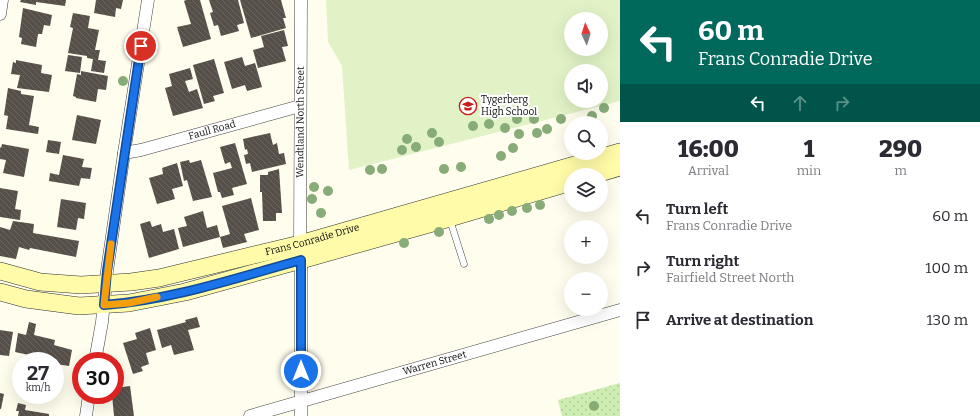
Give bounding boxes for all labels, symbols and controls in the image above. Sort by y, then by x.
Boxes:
north arrow [564,12,608,56]
map controls [564,12,608,316]
text: 60 m [698,14,764,47]
icon: left [632,16,684,68]
pin [124,29,158,63]
icon: arrive [130,35,152,57]
text: Frans Conradie Drive [698,48,873,70]
button: sound [564,64,608,108]
street label: Wendtland North Street [294,66,307,178]
icon: left [747,92,769,114]
icon: ahead [789,92,811,114]
icon: right [831,92,853,114]
place label: Tygerberg High School [481,94,537,118]
school or university icon: Tygerberg High School [458,96,478,116]
button: search [564,116,608,160]
street label: Faull Road [187,118,237,143]
text: 16:00 [678,135,739,163]
text: 1 [804,135,814,163]
text: 290 [879,135,922,163]
text: Arrival [688,163,729,178]
text: min [797,163,821,178]
text: m [894,163,907,178]
button: layers [564,168,608,212]
text: Turn left [666,200,728,218]
icon: left [632,205,654,227]
text: 60 m [932,207,968,225]
text: Frans Conradie Drive [666,218,792,233]
button: + [564,220,608,264]
street label: Frans Conradie Drive [264,221,361,258]
text: Turn right [666,252,739,270]
icon: right [632,257,654,279]
text: 100 m [925,259,968,277]
text: Fairfield Street North [666,270,794,285]
button: − [564,272,608,316]
icon: arrive [632,309,654,331]
text: Arrive at destination [666,311,813,329]
text: 130 m [926,311,968,329]
street label: Warren Street [401,348,468,378]
position arrow [280,350,322,392]
speed limit sign: 30 [72,352,124,404]
text: 27 [27,361,49,385]
text: km/h [26,382,50,394]

